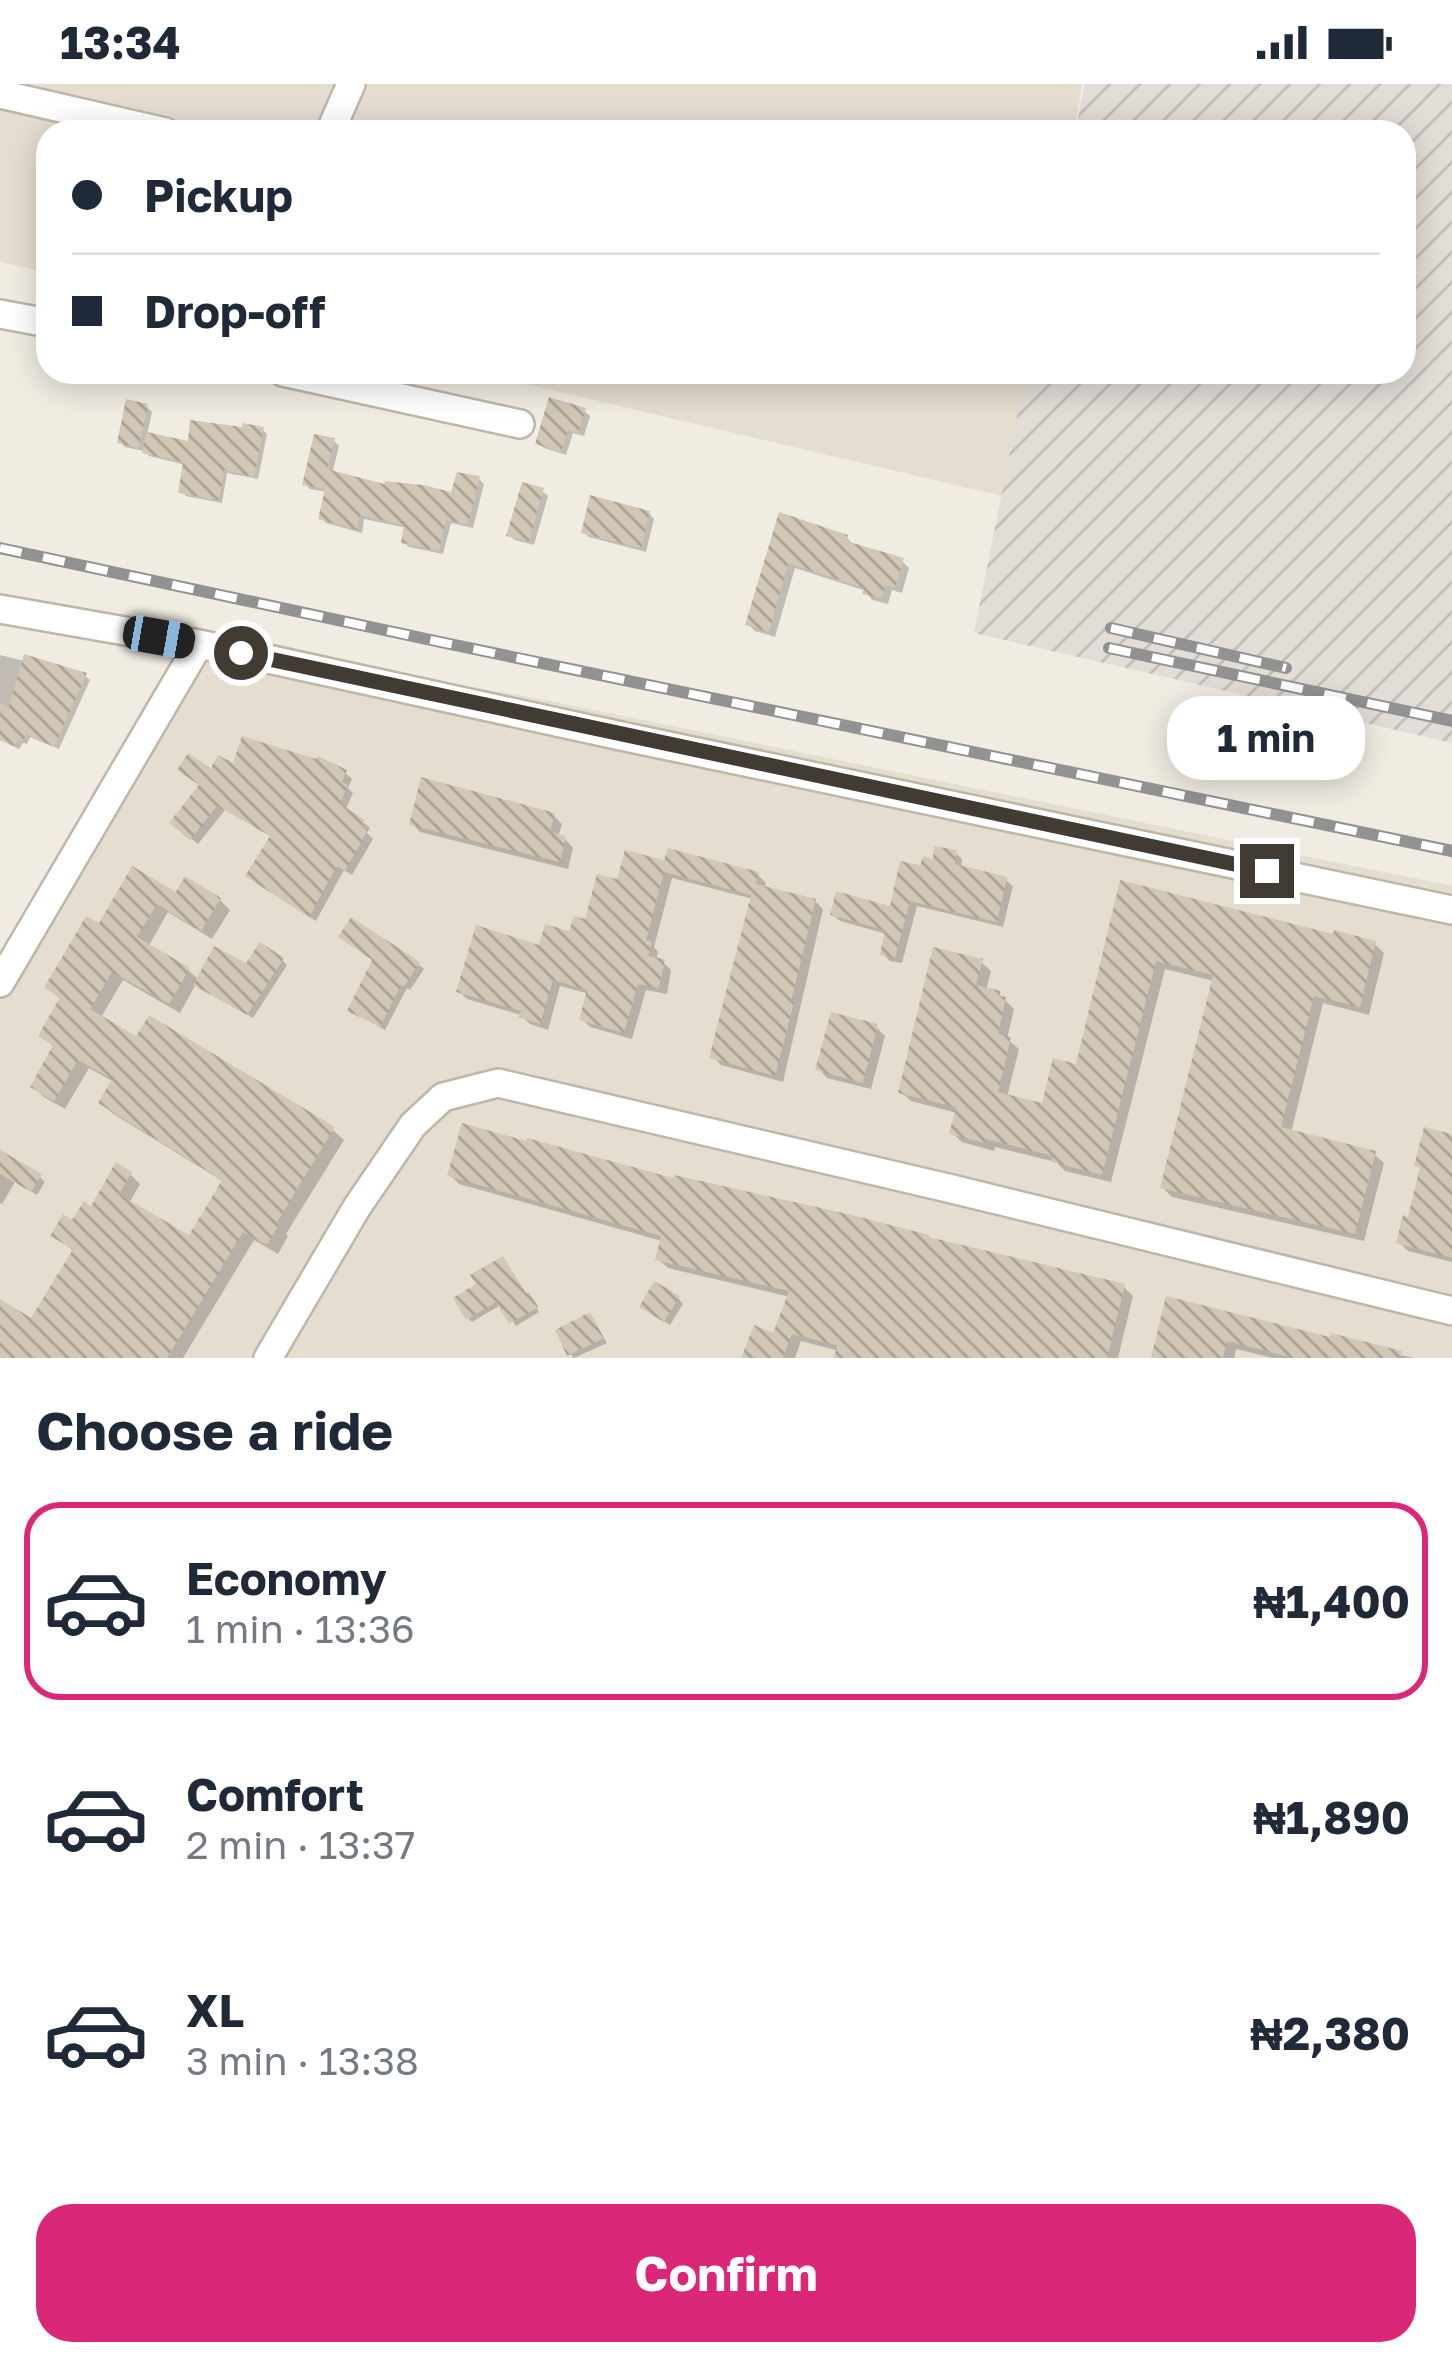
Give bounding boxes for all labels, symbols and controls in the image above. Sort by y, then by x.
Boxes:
text: 13:34 [60,15,181,69]
text: Pickup [144,168,293,222]
text: Drop-off [144,284,325,338]
car [120,613,198,661]
route start [214,626,268,680]
callout: 1 min [1168,697,1366,781]
text: 1 min [1217,714,1315,761]
route end [1240,844,1294,898]
text: Choose a ride [36,1397,393,1462]
icon: car [42,1547,150,1655]
text: Economy [186,1551,387,1605]
text: ₦1,400 [1253,1574,1410,1628]
text: 1 min · 13:36 [186,1605,415,1652]
icon: car [42,1763,150,1871]
text: Comfort [186,1767,364,1821]
text: ₦1,890 [1253,1790,1410,1844]
text: 2 min · 13:37 [186,1821,415,1868]
icon: car [42,1979,150,2087]
text: XL [186,1983,244,2037]
text: ₦2,380 [1250,2006,1410,2060]
text: 3 min · 13:38 [186,2037,419,2084]
button: Confirm [36,2204,1416,2342]

